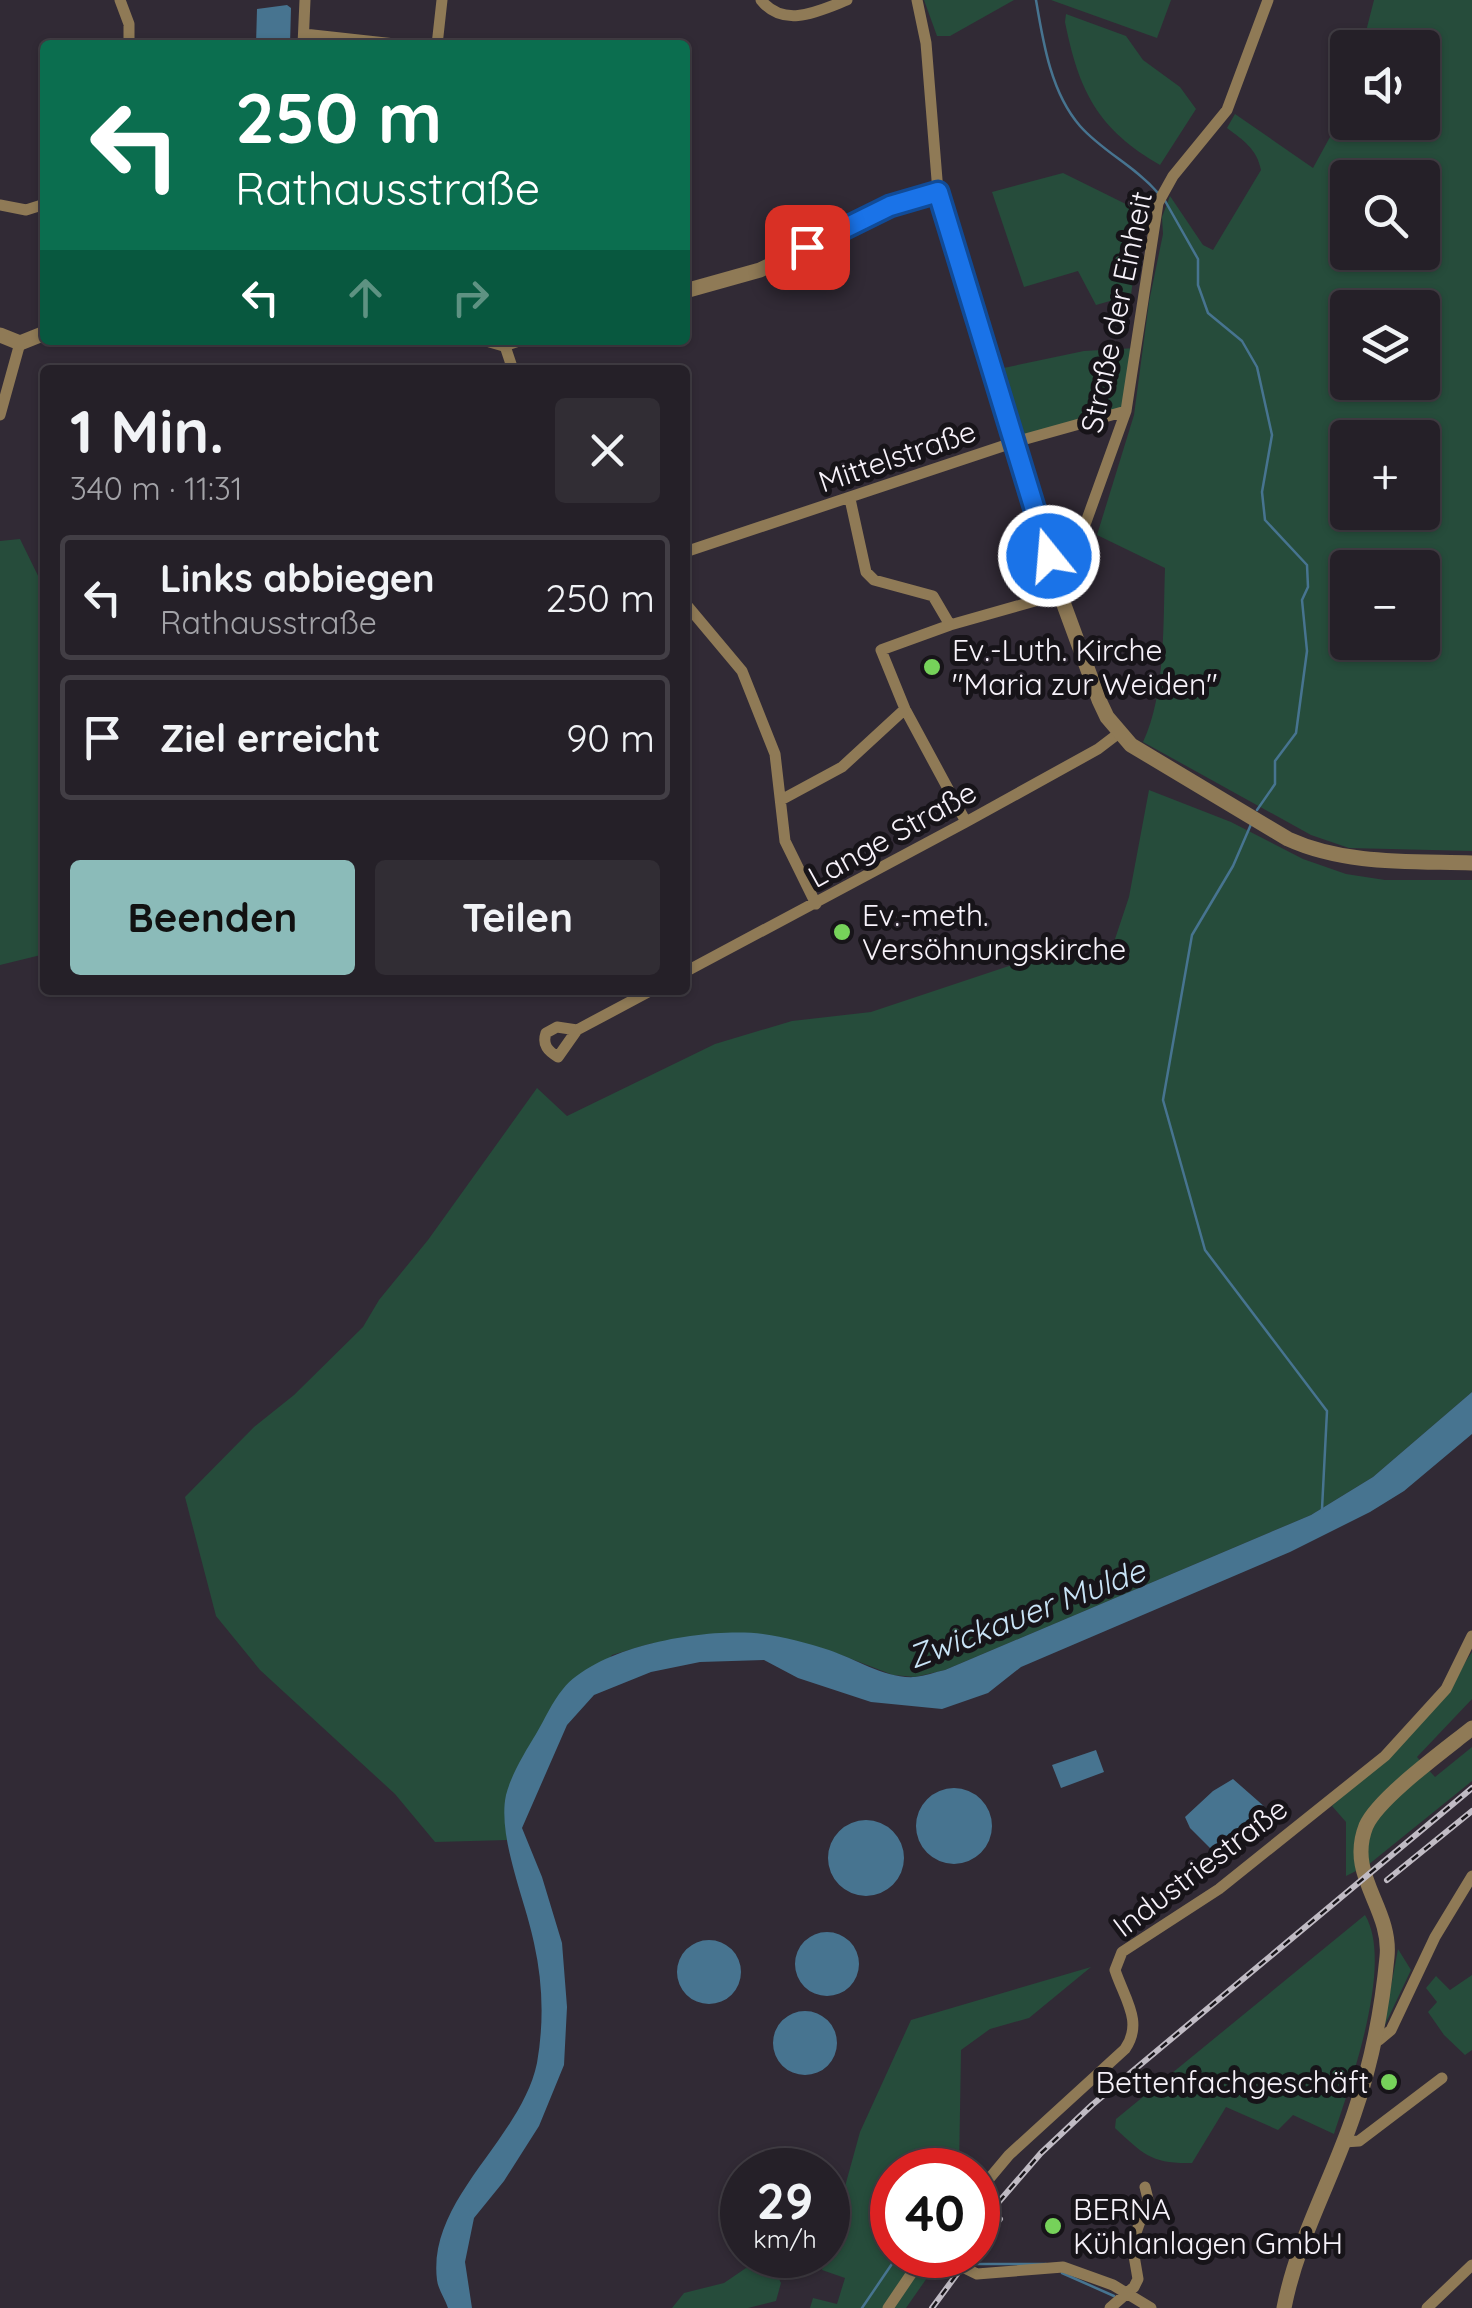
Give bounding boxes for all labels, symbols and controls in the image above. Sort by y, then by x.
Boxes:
map controls [1330,30,1440,660]
button: sound [1330,30,1440,140]
text: 250 m [235,73,442,161]
icon: left [70,80,200,210]
text: Rathausstraße [235,160,540,216]
button: search [1330,160,1440,270]
street label: Straße der Einheit [1072,188,1160,436]
pin [765,205,850,290]
icon: arrive [780,220,835,275]
icon: left [233,270,288,325]
icon: ahead [338,270,393,325]
icon: right [443,270,498,325]
button: layers [1330,290,1440,400]
text: 1 Min. [70,393,224,468]
button: close [555,398,660,503]
street label: Mittelstraße [813,411,981,501]
button: + [1330,420,1440,530]
text: 340 m · 11:31 [70,468,243,508]
position arrow [997,504,1101,608]
button: − [1330,550,1440,660]
text: Links abbiegen [160,554,435,602]
icon: left [75,570,130,625]
text: 250 m [546,574,655,622]
text: Rathausstraße [160,602,377,642]
place label: Ev.-Luth. Kirche "Maria zur Weiden" [952,631,1218,703]
marker: Ev.-Luth. Kirche "Maria zur Weiden" [921,656,943,678]
icon: arrive [75,710,130,765]
text: Ziel erreicht [160,714,380,762]
text: 90 m [566,714,655,762]
street label: Lange Straße [801,772,983,896]
button: Beenden [70,860,355,975]
button: Teilen [375,860,660,975]
place label: Ev.-meth. Versöhnungskirche [862,896,1126,968]
marker: Ev.-meth. Versöhnungskirche [831,921,853,943]
water label: Zwickauer Mulde [902,1549,1152,1677]
street label: Industriestraße [1105,1789,1295,1945]
place label: Bettenfachgeschäft [1096,2063,1369,2101]
marker: Bettenfachgeschäft [1378,2071,1400,2093]
speed limit sign: 40 [870,2148,1000,2278]
text: 29 [757,2169,813,2232]
place label: BERNA Kühlanlagen GmbH [1073,2190,1343,2262]
marker: BERNA Kühlanlagen GmbH [1042,2215,1064,2237]
text: km/h [753,2223,817,2254]

